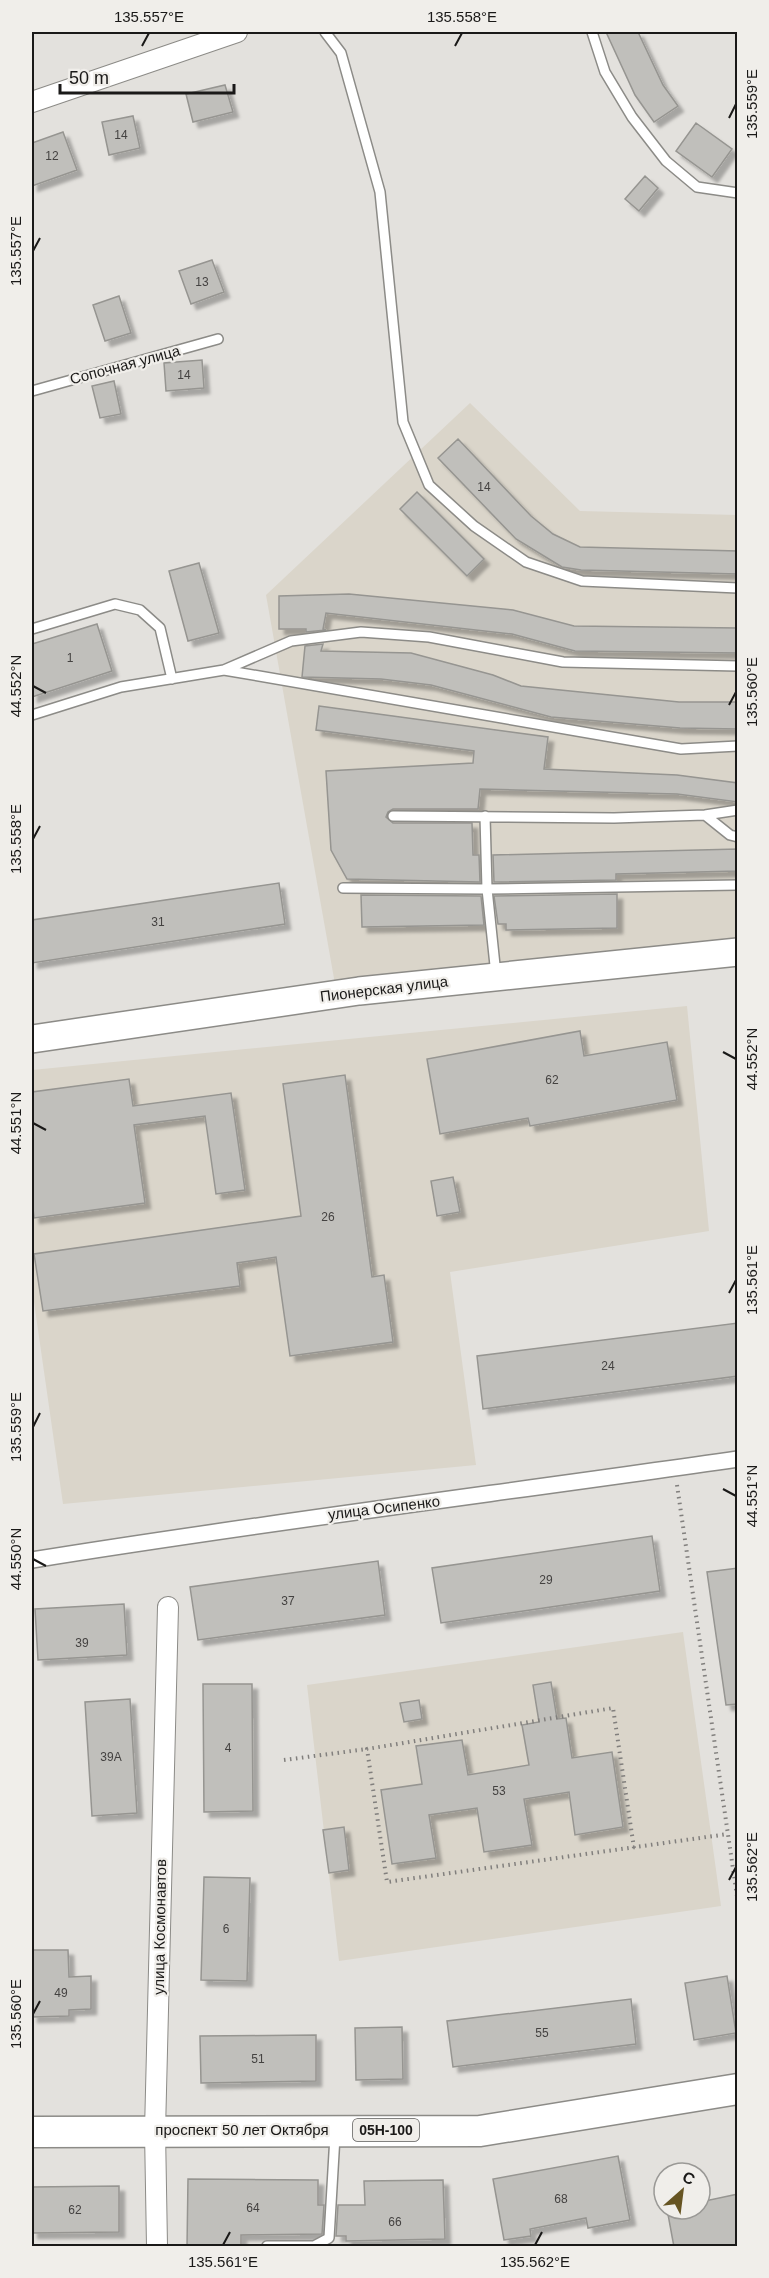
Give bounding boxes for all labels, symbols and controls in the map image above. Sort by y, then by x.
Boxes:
text: 135.557°E [114,8,184,25]
text: 135.558°E [427,8,497,25]
scale bar [60,57,234,95]
text: 50 m [69,68,109,88]
text: 135.559°E [743,69,760,139]
house number: 14 [114,128,128,142]
house number: 12 [45,149,59,163]
text: 135.557°E [7,216,24,286]
house number: 13 [195,275,209,289]
street label: Сопочная улица [68,341,182,387]
house number: 14 [177,368,191,382]
house number: 14 [477,480,491,494]
house number: 1 [67,651,74,665]
text: 44.552°N [7,655,24,717]
text: 135.560°E [743,657,760,727]
text: 135.558°E [7,804,24,874]
house number: 31 [151,915,165,929]
street label: Пионерская улица [319,972,450,1005]
text: 44.552°N [743,1028,760,1090]
house number: 62 [545,1073,559,1087]
text: 44.551°N [7,1092,24,1154]
house number: 26 [321,1210,335,1224]
text: 135.561°E [743,1245,760,1315]
house number: 24 [601,1359,615,1373]
text: 135.559°E [7,1392,24,1462]
text: 44.551°N [743,1465,760,1527]
street label: улица Осипенко [327,1492,441,1523]
text: 44.550°N [7,1528,24,1590]
house number: 29 [539,1573,553,1587]
house number: 37 [281,1594,295,1608]
house number: 39 [75,1636,89,1650]
house number: 4 [225,1741,232,1755]
house number: 39А [100,1750,122,1764]
house number: 53 [492,1784,506,1798]
text: 135.562°E [743,1832,760,1902]
street label: улица Космонавтов [150,1859,169,1995]
house number: 6 [223,1922,230,1936]
text: 135.560°E [7,1979,24,2049]
house number: 49 [54,1986,68,2000]
house number: 55 [535,2026,549,2040]
house number: 51 [251,2052,265,2066]
road number: 05Н-100 [353,2119,419,2141]
street label: проспект 50 лет Октября [155,2121,329,2138]
north arrow [652,2161,712,2221]
text: С [680,2168,698,2189]
house number: 68 [554,2192,568,2206]
house number: 64 [246,2201,260,2215]
house number: 62 [68,2203,82,2217]
house number: 66 [388,2215,402,2229]
text: 135.561°E [188,2253,258,2270]
text: 135.562°E [500,2253,570,2270]

